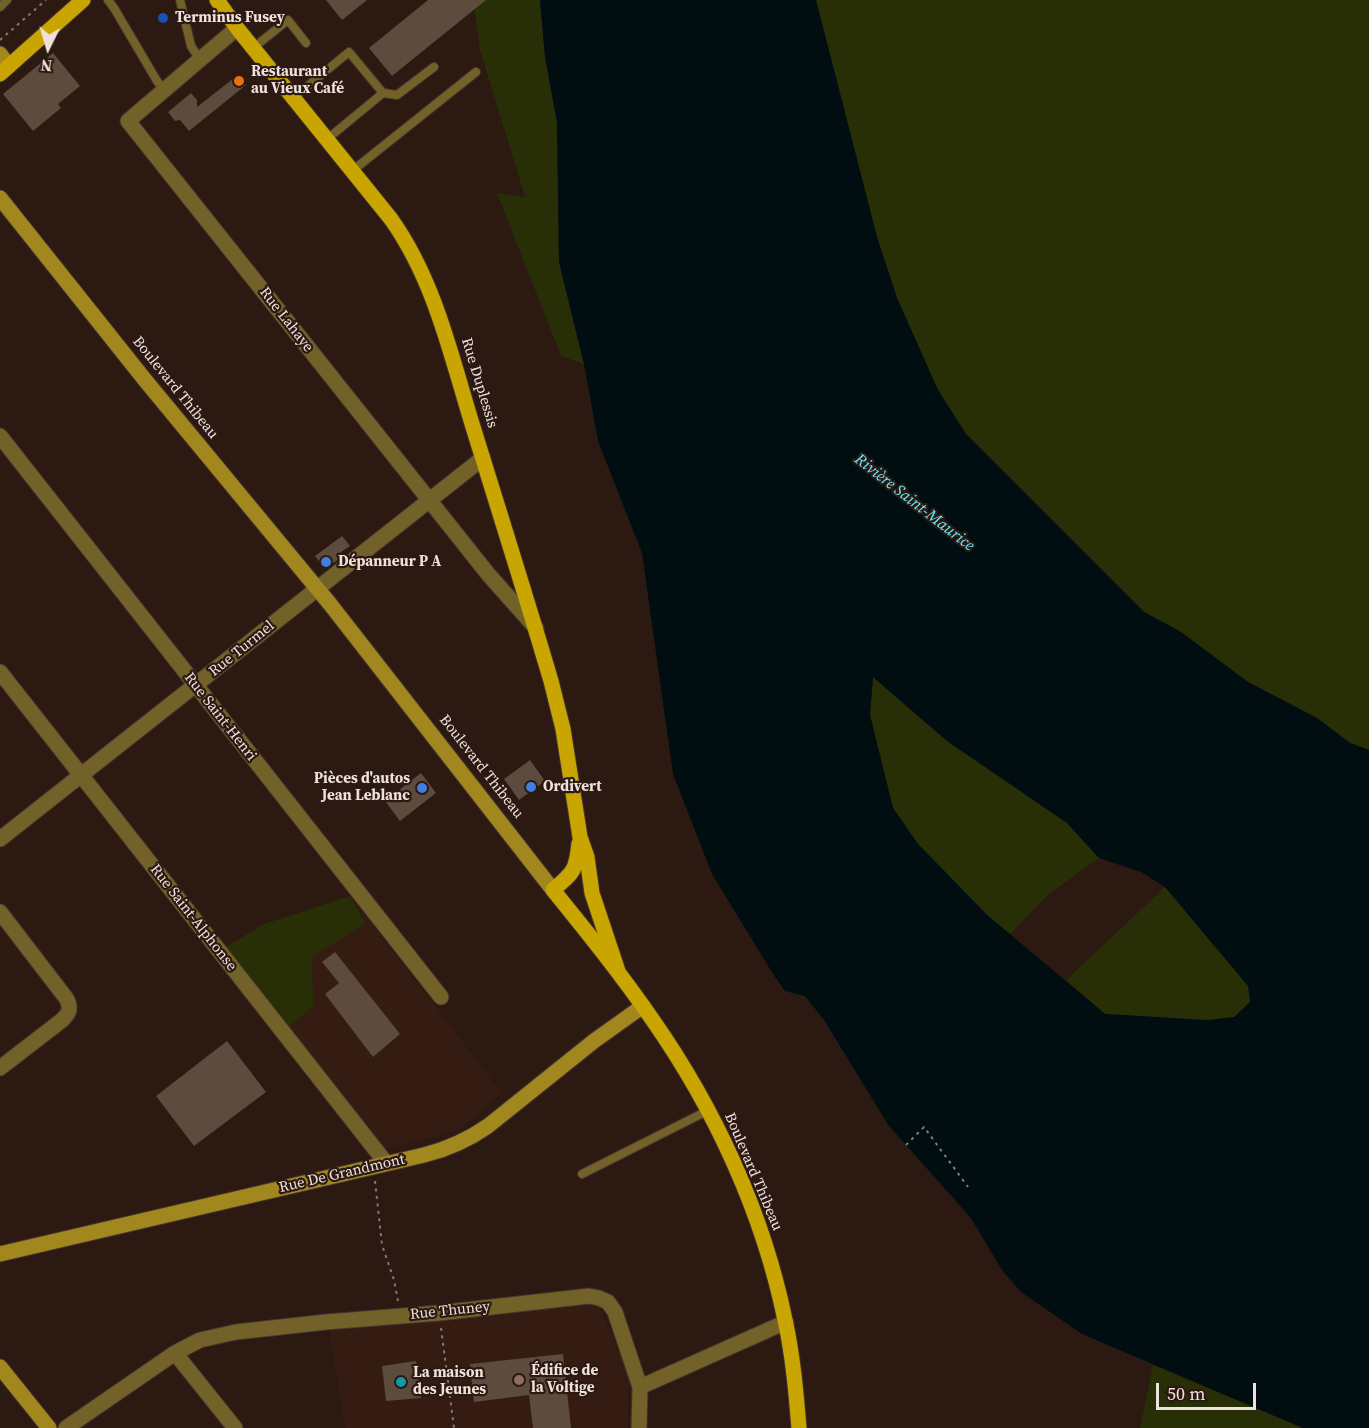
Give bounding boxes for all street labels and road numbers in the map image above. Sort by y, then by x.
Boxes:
street label: Rue Lahaye [255,284,317,356]
street label: Boulevard Thibeau [128,333,222,443]
street label: Rue Duplessis [457,336,501,430]
street label: Rue Turmel [206,617,278,681]
street label: Rue Saint-Henri [180,669,260,765]
street label: Boulevard Thibeau [435,712,527,822]
street label: Rue Saint-Alphonse [146,861,240,975]
street label: Boulevard Thibeau [720,1110,786,1234]
street label: Rue De Grandmont [277,1151,407,1197]
street label: Rue Thuney [409,1298,491,1324]

